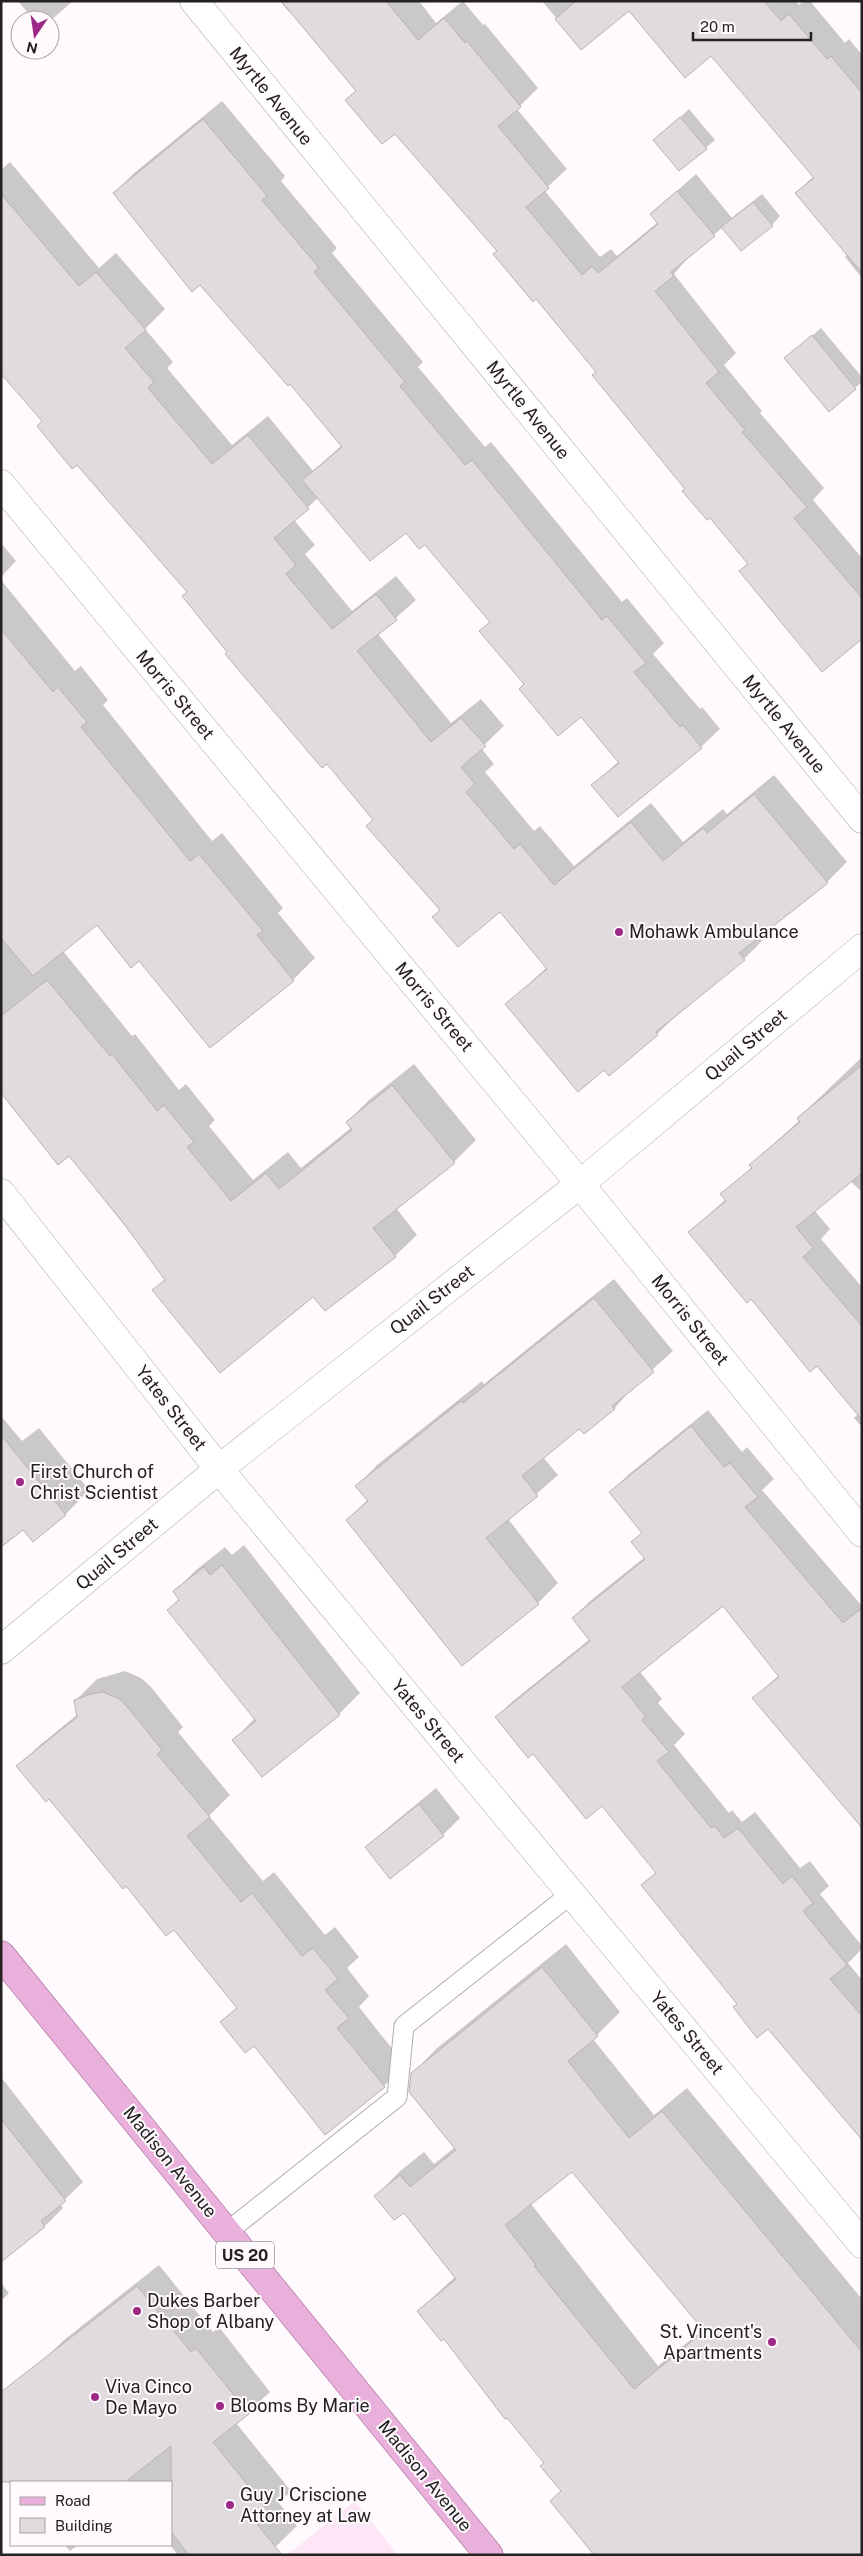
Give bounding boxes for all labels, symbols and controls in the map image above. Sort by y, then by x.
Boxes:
north arrow [10,10,60,60]
scale bar [693,10,810,42]
text: 20 m [700,18,735,35]
text: N [25,39,39,57]
street label: Myrtle Avenue [225,42,318,149]
street label: Myrtle Avenue [482,356,575,463]
street label: Morris Street [132,646,219,744]
street label: Myrtle Avenue [738,670,831,777]
place label: Mohawk Ambulance [629,921,799,942]
marker: Mohawk Ambulance [613,926,625,938]
street label: Morris Street [391,958,478,1056]
street label: Quail Street [700,1004,791,1085]
street label: Quail Street [385,1260,478,1339]
street label: Morris Street [647,1270,733,1369]
street label: Yates Street [132,1361,211,1454]
place label: First Church of Christ Scientist [30,1461,158,1503]
marker: First Church of Christ Scientist [14,1476,26,1488]
street label: Quail Street [71,1513,162,1594]
street label: Yates Street [387,1675,469,1767]
street label: Yates Street [646,1987,728,2079]
street label: Madison Avenue [119,2102,222,2222]
road number: US 20 [216,2242,274,2268]
place label: Dukes Barber Shop of Albany [147,2290,274,2332]
marker: Dukes Barber Shop of Albany [131,2305,143,2317]
place label: St. Vincent's Apartments [660,2321,762,2363]
marker: St. Vincent's Apartments [766,2336,778,2348]
place label: Viva Cinco De Mayo [105,2376,192,2418]
marker: Viva Cinco De Mayo [89,2391,101,2403]
place label: Blooms By Marie [230,2395,370,2416]
marker: Blooms By Marie [214,2400,226,2412]
street label: Madison Avenue [374,2416,477,2536]
legend [10,2481,172,2546]
place label: Guy J Criscione Attorney at Law [240,2484,371,2526]
text: Road [55,2492,91,2509]
marker: Guy J Criscione Attorney at Law [224,2499,236,2511]
text: Building [55,2517,113,2534]

